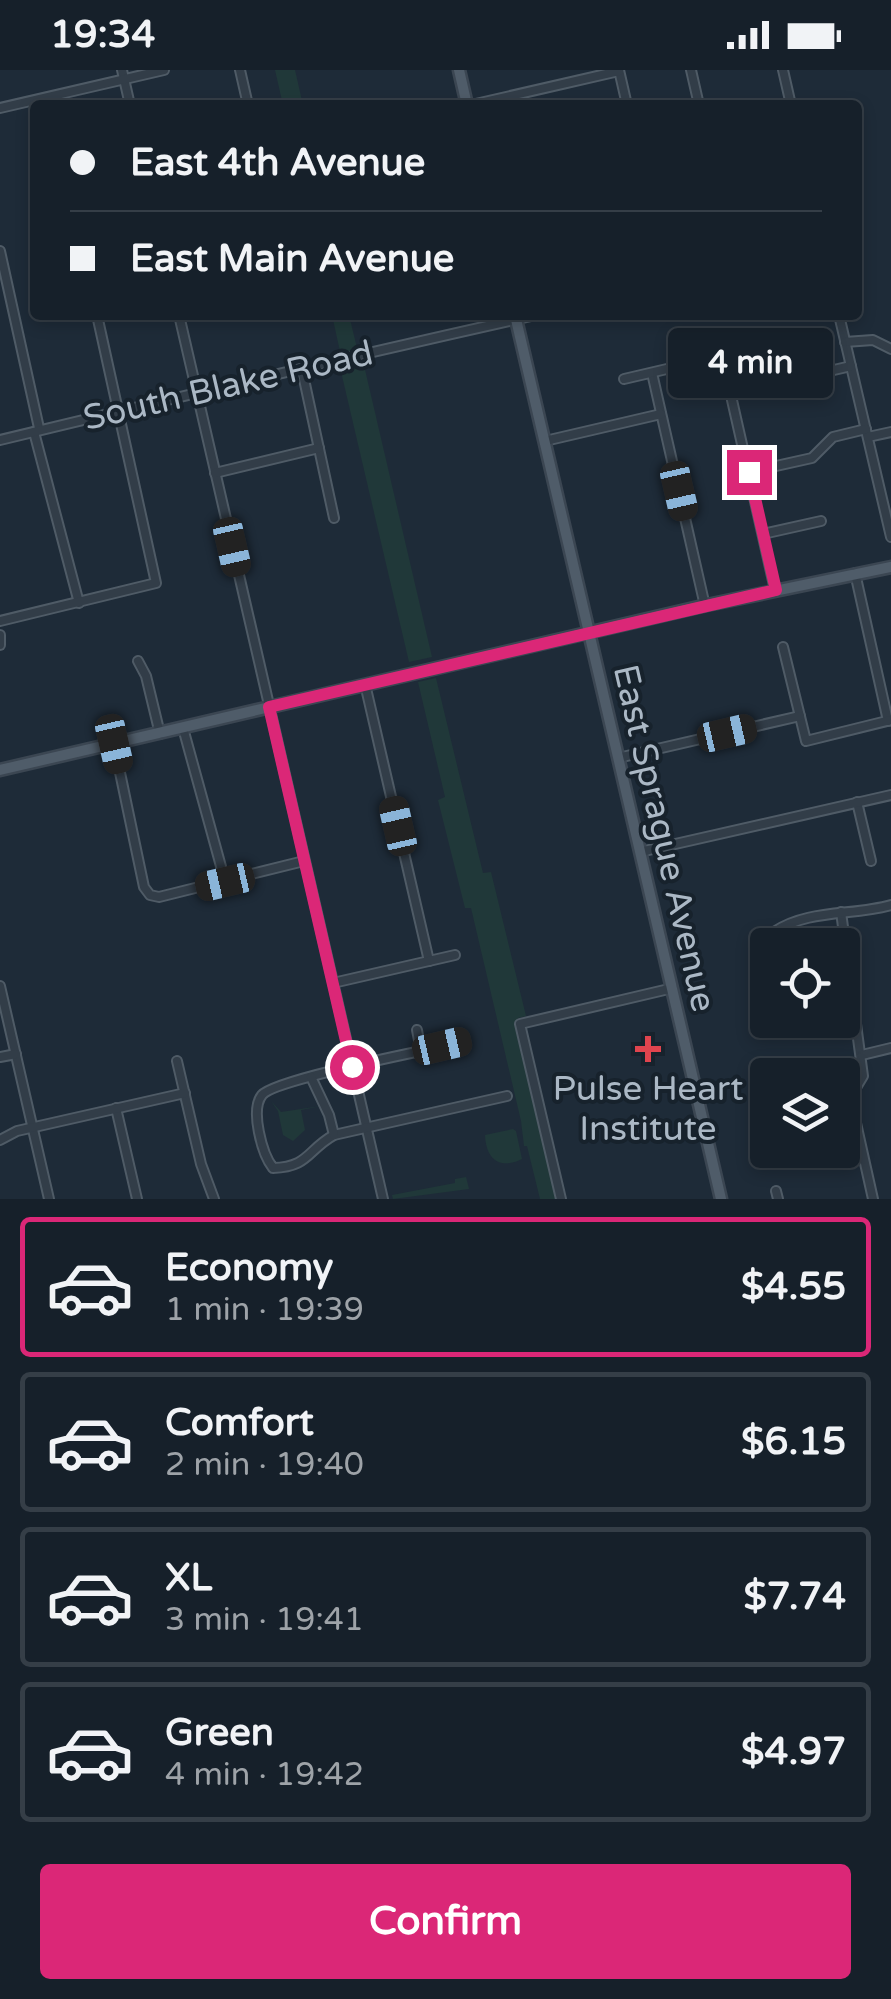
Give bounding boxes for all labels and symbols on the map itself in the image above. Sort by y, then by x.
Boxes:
callout: 4 min [666,327,832,397]
street label: South Blake Road [79,332,377,440]
route end [727,450,772,495]
car [658,458,700,524]
car [211,514,253,580]
street label: East Sprague Avenue [604,661,724,1016]
car [93,711,135,777]
car [694,712,760,754]
car [377,793,419,859]
car [192,861,258,903]
car [409,1025,475,1067]
marker: Pulse Heart Institute [635,1036,661,1062]
route start [330,1045,375,1090]
place label: Pulse Heart Institute [552,1068,744,1150]

